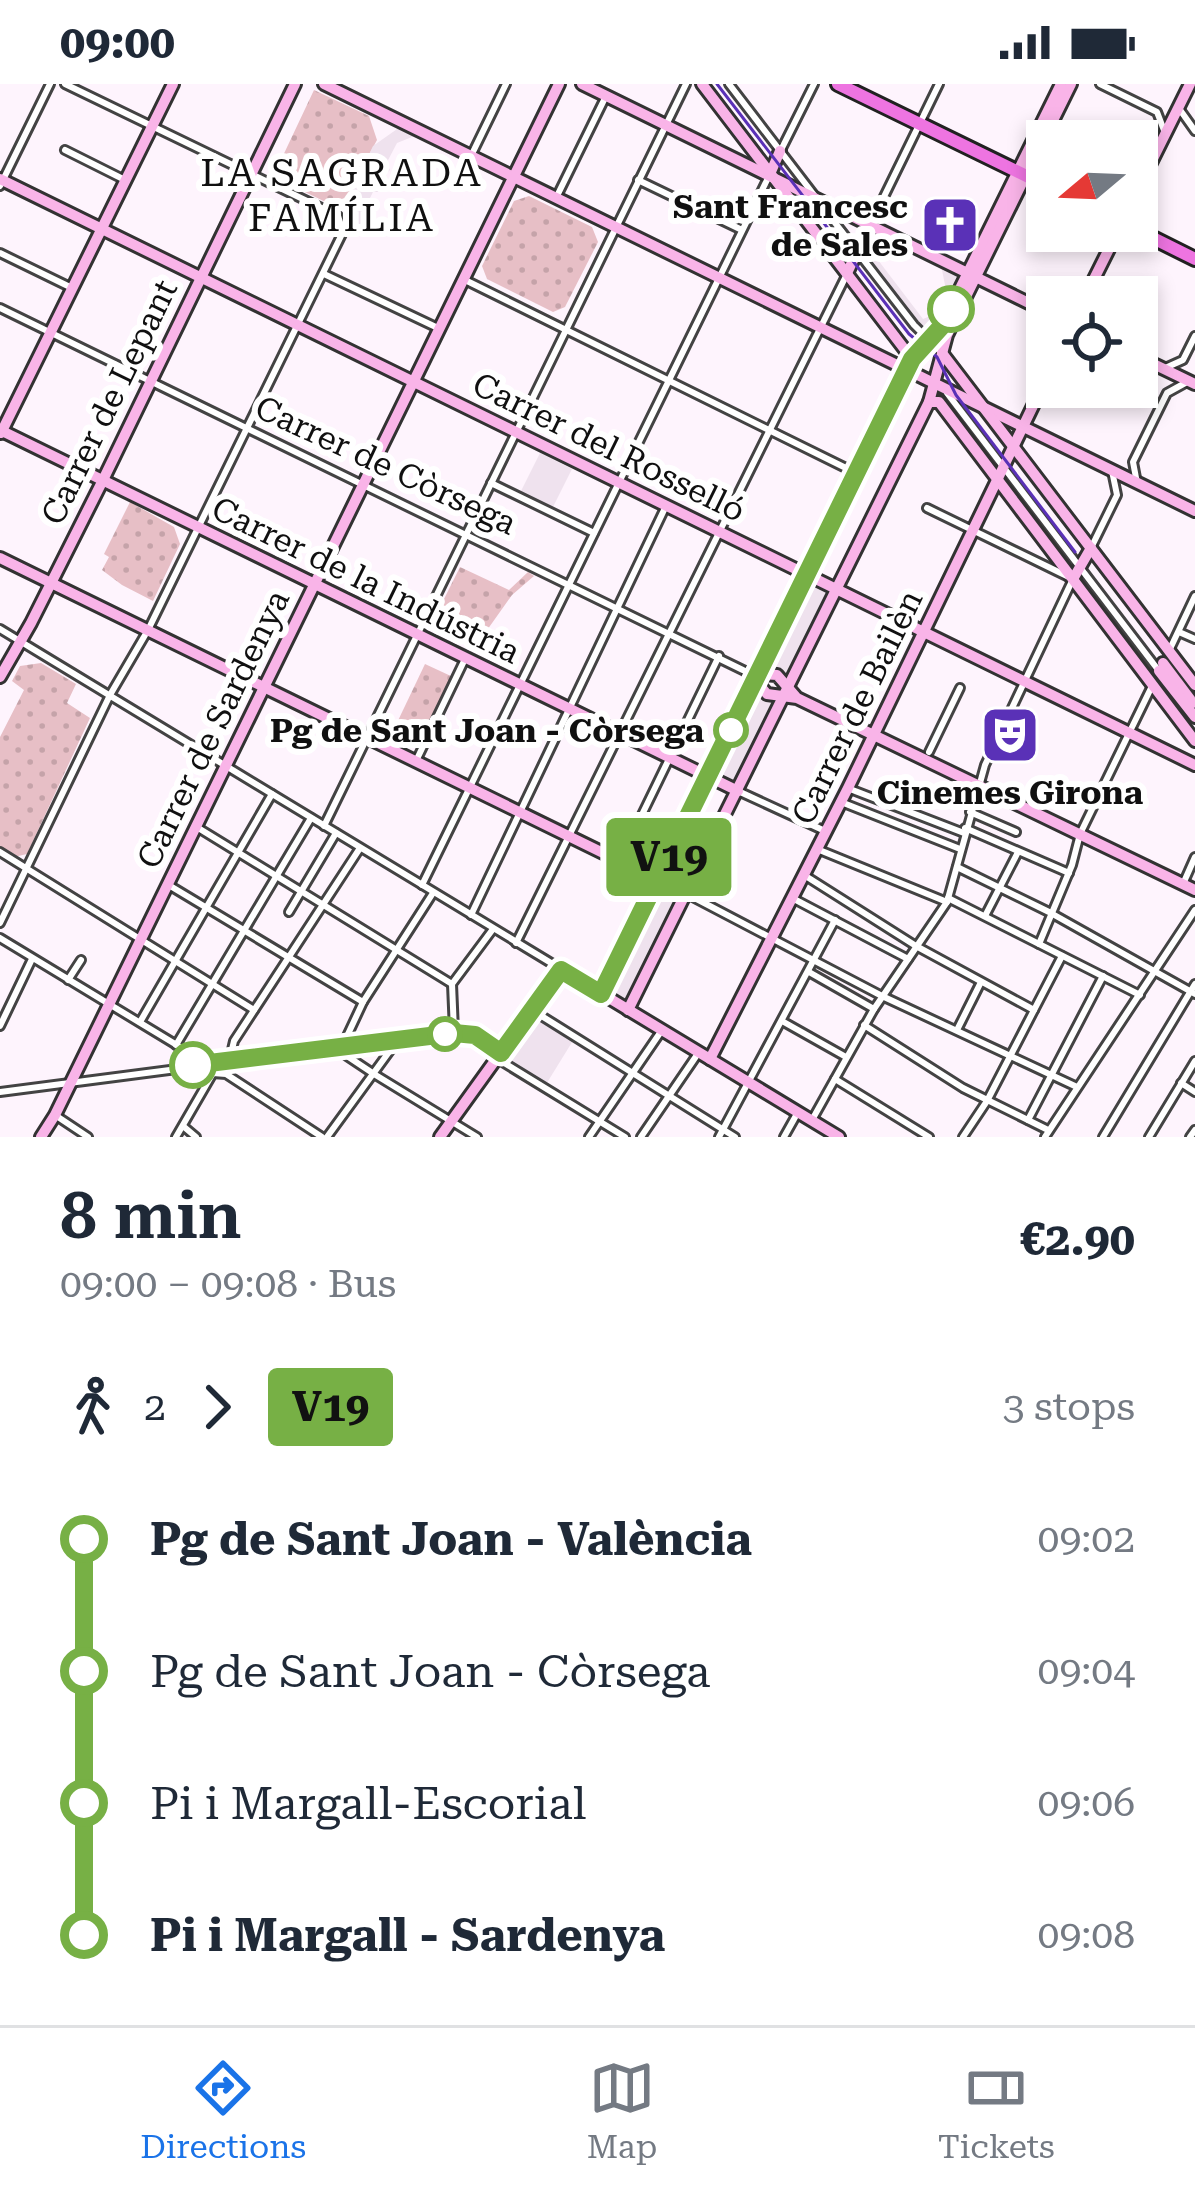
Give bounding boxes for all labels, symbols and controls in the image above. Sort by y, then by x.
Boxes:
text: 09:00 [60,16,175,69]
north arrow [1026,120,1158,252]
map controls [1026,120,1158,408]
district label: LA SAGRADA FAMÍLIA [200,150,484,241]
place label: Sant Francesc de Sales [673,187,908,264]
church icon: Sant Francesc de Sales [919,194,981,256]
street label: Carrer de Lepant [33,273,185,531]
button: locate [1026,276,1158,408]
unlabelled marker [929,287,973,331]
street label: Carrer del Rosselló [467,364,751,530]
street label: Carrer de Còrsega [249,387,523,543]
street label: Carrer de la Indústria [206,488,526,672]
street label: Carrer de Sardenya [129,583,297,875]
street label: Carrer de Bailèn [783,583,931,831]
theatre icon: Cinemes Girona [979,704,1041,766]
place label: Pg de Sant Joan - Còrsega [270,711,705,750]
marker: Pg de Sant Joan - Còrsega [715,714,747,746]
place label: Cinemes Girona [877,773,1144,812]
line badge: V19 [600,818,738,896]
text: V19 [630,832,708,881]
unlabelled marker [429,1018,461,1050]
unlabelled marker [171,1043,215,1087]
text: 8 min [60,1177,242,1254]
text: €2.90 [1020,1213,1135,1266]
text: 09:00 – 09:08 · Bus [60,1261,396,1307]
icon: walk [60,1374,126,1440]
icon: forward [184,1374,250,1440]
text: V19 [292,1382,369,1431]
text: 2 [144,1384,166,1430]
text: 3 stops [1003,1384,1135,1430]
text: Pg de Sant Joan - València [150,1513,752,1566]
text: 09:02 [1038,1516,1135,1562]
text: Pg de Sant Joan - Còrsega [150,1645,710,1698]
text: 09:04 [1038,1648,1135,1694]
text: Pi i Margall-Escorial [150,1777,587,1830]
text: 09:06 [1038,1780,1135,1826]
text: Pi i Margall - Sardenya [150,1909,665,1962]
text: 09:08 [1038,1912,1135,1958]
tab: Directions [140,2055,306,2166]
tab: Map [587,2055,657,2166]
tab: Tickets [938,2055,1055,2166]

